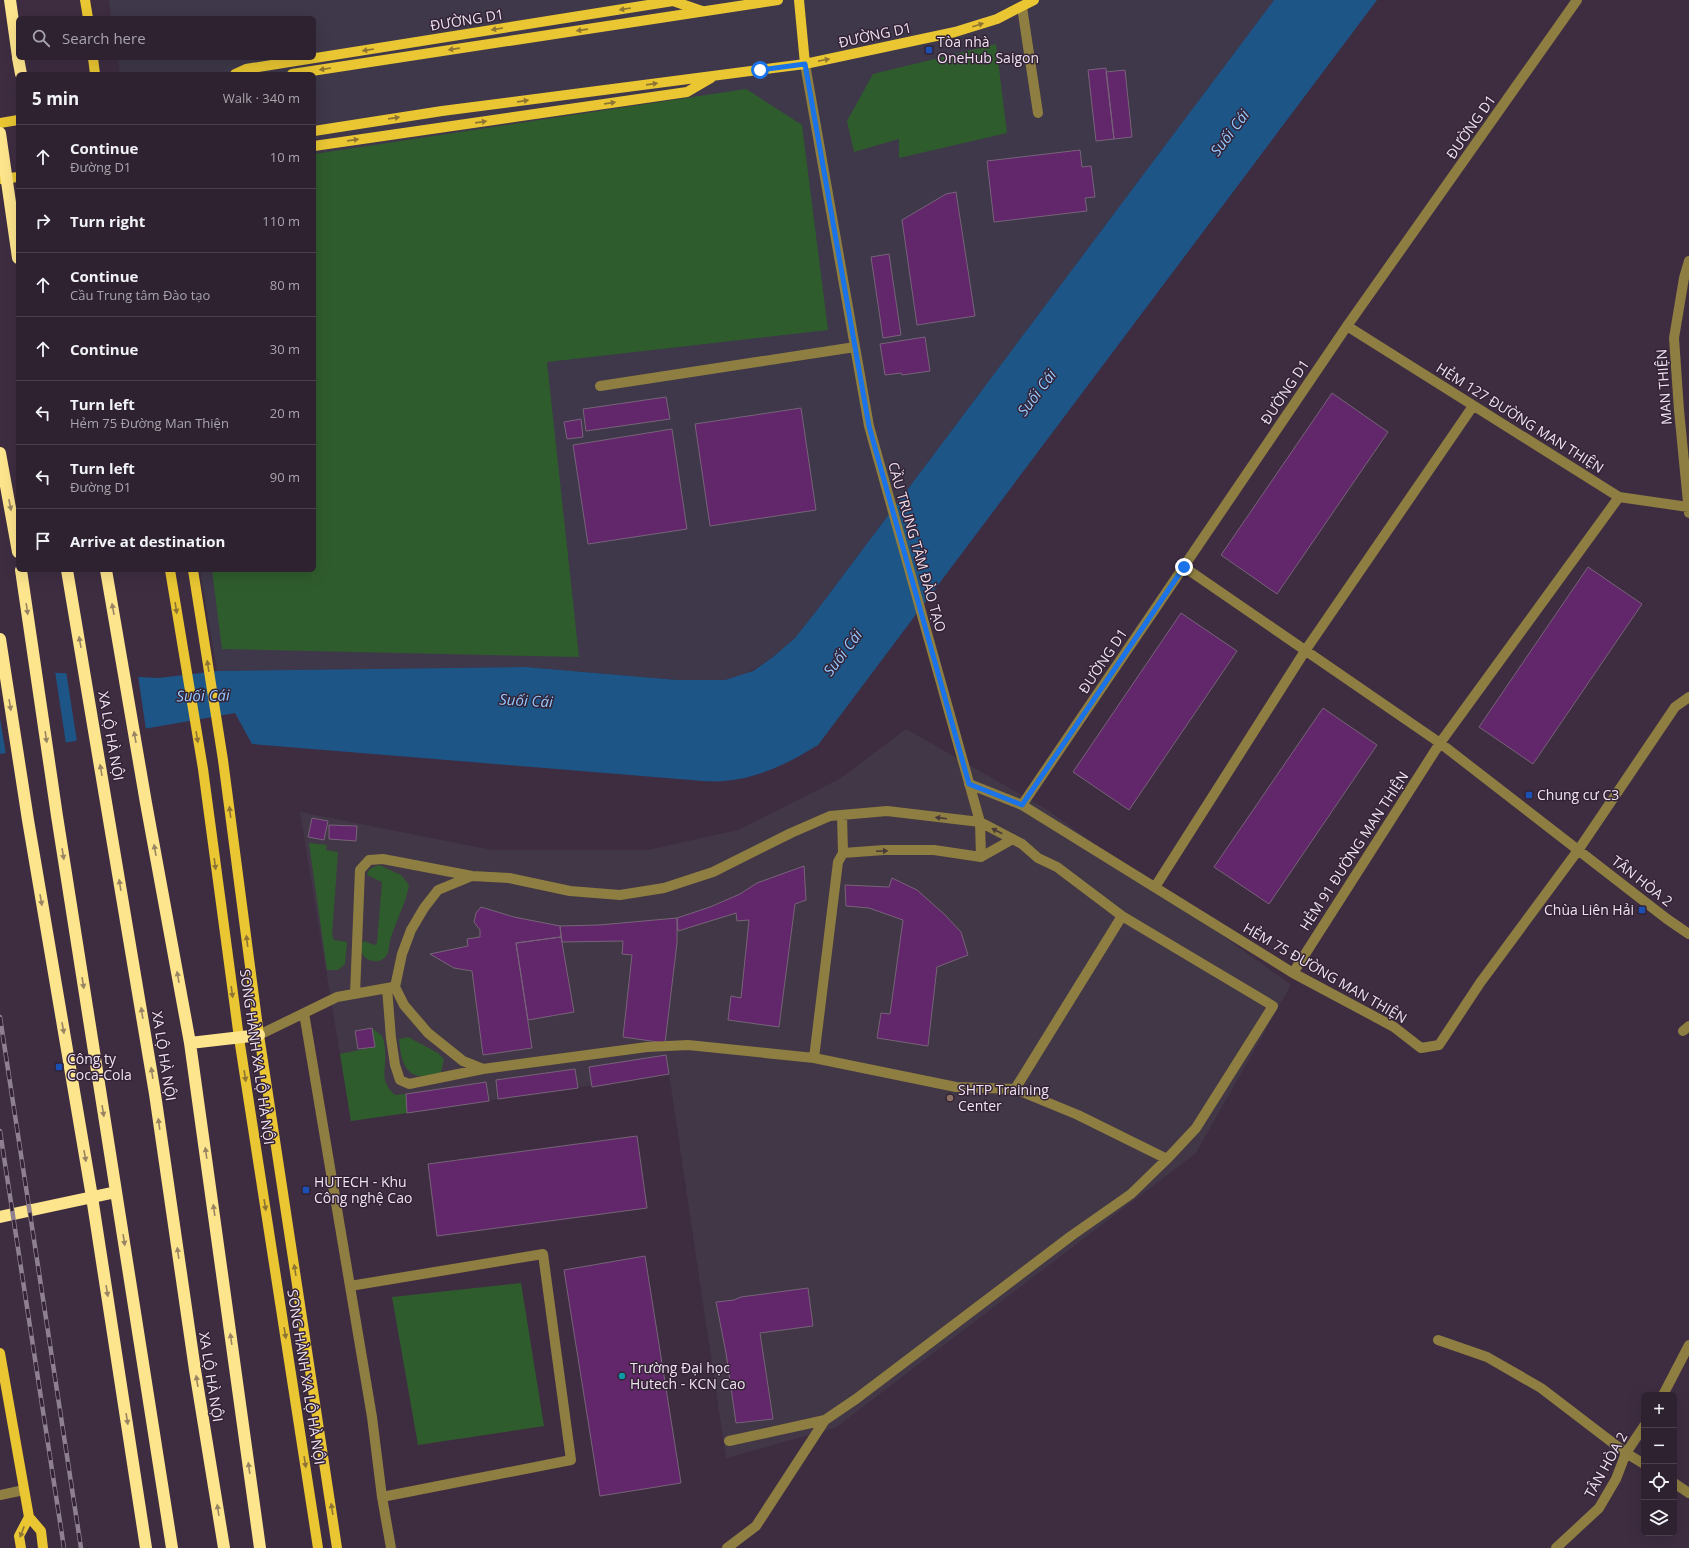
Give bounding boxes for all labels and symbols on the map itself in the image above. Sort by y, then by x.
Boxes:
street label: ĐƯỜNG D1 [429,4,505,35]
one-way arrow [619,6,631,12]
street label: ĐƯỜNG D1 [837,17,913,52]
one-way arrow [972,22,984,28]
one-way arrow [491,26,503,32]
one-way arrow [576,27,588,33]
place label: Tòa nhà OneHub Saigon [937,32,1039,67]
marker: Tòa nhà OneHub Saigon [924,45,934,55]
one-way arrow [448,46,460,52]
one-way arrow [362,47,375,53]
one-way arrow [818,57,830,63]
route start [751,61,769,79]
one-way arrow [319,66,331,72]
one-way arrow [646,81,658,87]
street label: ĐƯỜNG D1 [1441,91,1500,163]
one-way arrow [517,98,529,104]
one-way arrow [604,100,616,106]
water label: Suối Cái [1205,105,1253,160]
one-way arrow [388,115,400,121]
one-way arrow [475,119,487,125]
one-way arrow [347,137,359,143]
street label: MAN THIỆN [1651,349,1676,426]
street label: ĐƯỜNG D1 [1256,356,1313,428]
street label: HẺM 127 ĐƯỜNG MAN THIỆN [1433,358,1608,477]
water label: Suối Cái [1012,365,1060,420]
street label: CẦU TRUNG TÂM ĐÀO TẠO [884,460,951,634]
one-way arrow [7,499,13,511]
route end [1175,558,1193,576]
one-way arrow [24,602,30,615]
one-way arrow [110,602,116,615]
one-way arrow [173,602,179,615]
water label: Suối Cái [818,625,866,680]
street label: ĐƯỜNG D1 [1074,625,1131,697]
one-way arrow [76,636,82,648]
one-way arrow [205,660,211,672]
water label: Suối Cái [176,685,230,705]
water label: Suối Cái [499,689,553,711]
street label: XA LỘ HÀ NỘI [94,690,129,782]
one-way arrow [7,699,13,711]
one-way arrow [43,731,49,743]
one-way arrow [132,731,138,743]
one-way arrow [195,731,201,743]
one-way arrow [98,764,104,776]
street label: HẺM 91 ĐƯỜNG MAN THIỆN [1295,768,1412,934]
place label: Chung cư C3 [1537,785,1619,804]
marker: Chung cư C3 [1524,790,1534,800]
one-way arrow [227,806,233,818]
one-way arrow [935,814,947,821]
one-way arrow [991,828,1002,834]
one-way arrow [151,843,157,856]
one-way arrow [876,847,888,854]
one-way arrow [60,848,66,860]
street label: TÂN HÒA 2 [1608,851,1677,910]
one-way arrow [212,857,218,870]
one-way arrow [117,879,123,891]
one-way arrow [39,894,45,906]
place label: Chùa Liên Hải [1544,900,1634,919]
marker: Chùa Liên Hải [1637,905,1647,915]
street label: HẺM 75 ĐƯỜNG MAN THIỆN [1240,918,1411,1027]
one-way arrow [244,935,250,947]
street label: SONG HÀNH XA LỘ HÀ NỘI [236,968,279,1146]
one-way arrow [175,971,181,984]
one-way arrow [80,977,86,989]
one-way arrow [229,986,236,998]
one-way arrow [139,1007,145,1019]
street label: XA LỘ HÀ NỘI [148,1010,181,1102]
one-way arrow [61,1022,67,1034]
place label: Công ty Coca-Cola [67,1049,132,1084]
marker: Công ty Coca-Cola [54,1062,64,1072]
one-way arrow [148,1067,154,1079]
one-way arrow [242,1070,248,1082]
place label: SHTP Training Center [958,1080,1049,1115]
marker: SHTP Training Center [945,1093,955,1103]
one-way arrow [101,1105,107,1117]
one-way arrow [156,1118,162,1130]
one-way arrow [203,1147,209,1159]
one-way arrow [83,1150,89,1163]
place label: HUTECH - Khu Công nghệ Cao [314,1172,412,1207]
marker: HUTECH - Khu Công nghệ Cao [301,1185,311,1195]
one-way arrow [262,1199,268,1211]
one-way arrow [211,1204,217,1216]
one-way arrow [121,1233,127,1246]
one-way arrow [175,1247,181,1259]
one-way arrow [292,1264,298,1276]
one-way arrow [104,1285,110,1297]
street label: SONG HÀNH XA LỘ HÀ NỘI [283,1288,330,1466]
one-way arrow [282,1327,288,1339]
street label: XA LỘ HÀ NỘI [195,1331,228,1423]
one-way arrow [228,1333,234,1345]
place label: Trường Đại học Hutech - KCN Cao [630,1358,745,1393]
marker: Trường Đại học Hutech - KCN Cao [617,1371,627,1381]
one-way arrow [193,1375,199,1387]
one-way arrow [124,1413,130,1425]
street label: TÂN HÒA 2 [1580,1428,1631,1501]
one-way arrow [302,1456,308,1468]
one-way arrow [246,1462,252,1474]
one-way arrow [214,1503,220,1516]
one-way arrow [329,1503,335,1516]
one-way arrow [18,1526,25,1538]

